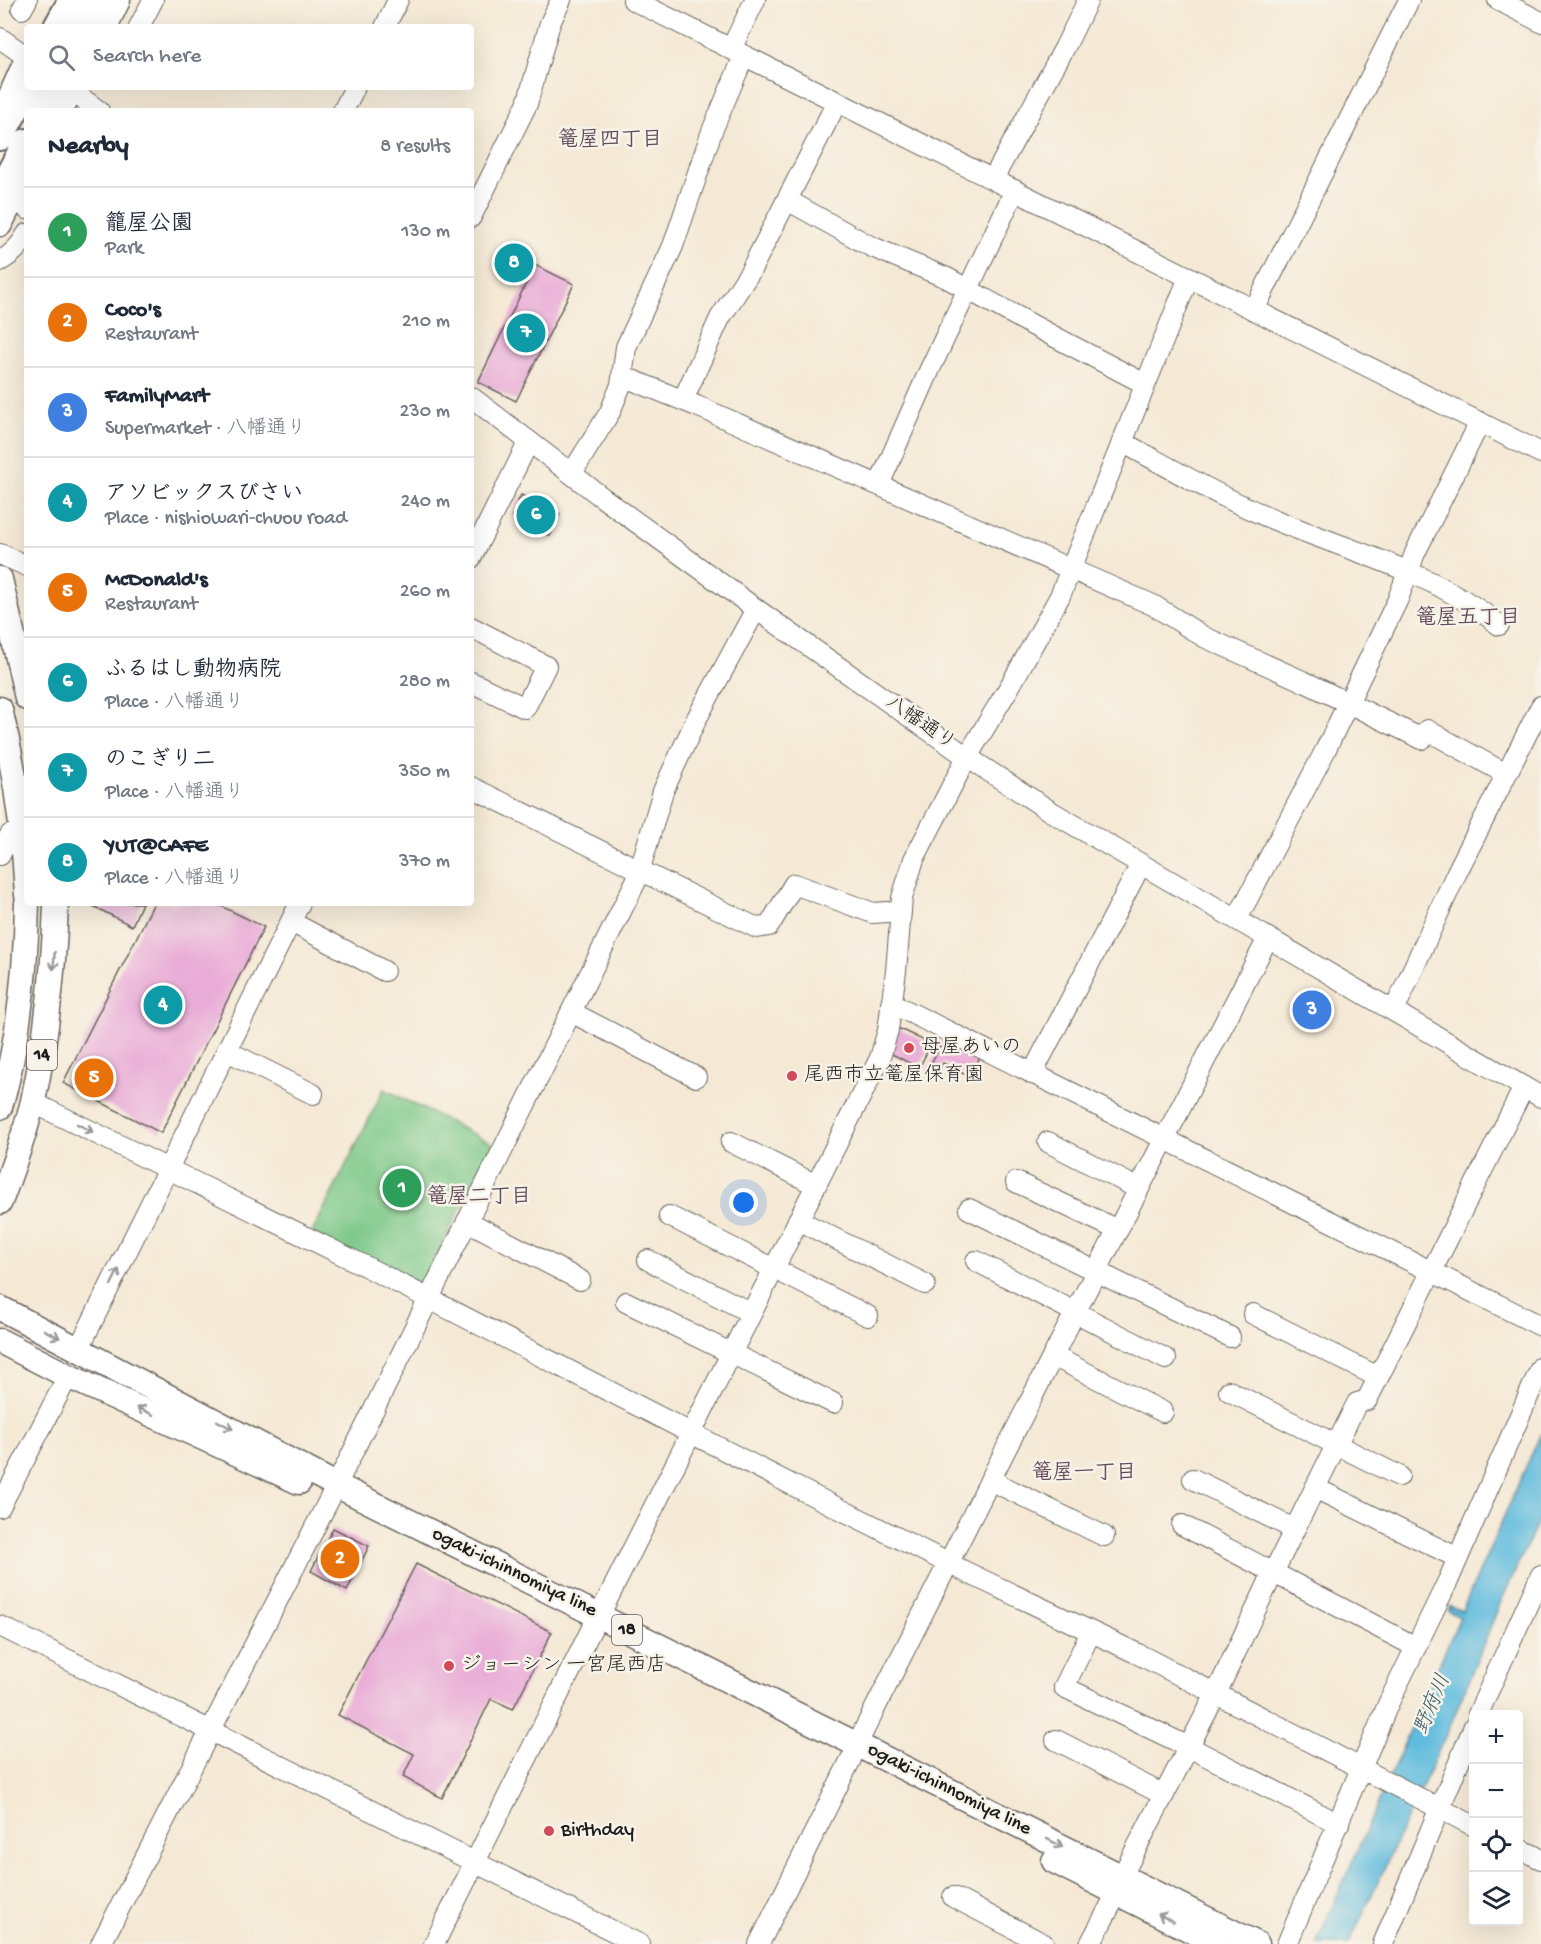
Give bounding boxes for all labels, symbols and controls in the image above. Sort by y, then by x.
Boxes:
search box [24,24,474,90]
icon: search [45,41,78,74]
text: Search here [93,44,201,70]
district label: 篭屋四丁目 [558,127,663,154]
text: Nearby [48,132,129,163]
text: 8 results [380,136,450,159]
text: 籠屋公園 [105,212,193,238]
text: 1 [63,221,72,244]
text: 130 m [401,221,450,244]
text: Park [105,238,143,261]
pin: 8 [494,240,534,286]
text: Coco's [105,298,161,324]
pin: 7 [506,310,546,356]
text: 2 [63,311,72,334]
text: 210 m [402,311,450,334]
text: Restaurant [105,324,198,347]
text: FamilyMart [105,384,209,410]
text: 3 [62,401,73,424]
text: 230 m [400,401,450,424]
text: Supermarket · 八幡通り [105,418,306,441]
text: アソビックスびさい [105,482,303,508]
text: 4 [63,491,72,514]
text: 240 m [400,491,450,514]
pin: 6 [516,492,556,538]
text: Place · nishiowari-chuou road [105,508,347,531]
text: McDonald's [105,568,208,594]
text: 5 [62,581,73,604]
text: 260 m [400,581,450,604]
text: Restaurant [105,594,198,617]
district label: 篭屋五丁目 [1416,605,1521,632]
text: ふるはし動物病院 [105,658,281,684]
text: 6 [62,671,73,694]
text: 280 m [399,671,450,694]
street label: 八幡通り [881,691,960,756]
text: Place · 八幡通り [105,692,244,715]
text: のこぎり二 [105,748,215,774]
text: 7 [62,761,73,784]
text: 350 m [399,761,450,784]
text: Place · 八幡通り [105,782,244,805]
text: YUT@CAFE [105,834,208,860]
text: 8 [62,851,73,874]
text: 370 m [399,851,450,874]
text: Place · 八幡通り [105,868,244,891]
one-way arrow [48,951,59,971]
pin: 4 [144,982,182,1028]
pin: 3 [1292,988,1332,1032]
place label: 母屋あいの [921,1036,1021,1060]
road number: 14 [27,1040,57,1070]
marker: 母屋あいの [902,1041,916,1055]
pin: 5 [74,1056,113,1100]
place label: 尾西市立篭屋保育園 [804,1063,984,1088]
marker: 尾西市立篭屋保育園 [785,1069,799,1083]
one-way arrow [75,1123,93,1135]
pin: 1 [382,1166,422,1210]
district label: 篭屋二丁目 [427,1184,532,1211]
your location [729,1188,758,1217]
one-way arrow [109,1269,121,1287]
one-way arrow [43,1329,61,1341]
one-way arrow [136,1405,154,1417]
one-way arrow [215,1420,233,1432]
district label: 篭屋一丁目 [1032,1460,1137,1487]
street label: ogaki-ichinnomiya line [428,1523,601,1623]
pin: 2 [320,1536,360,1582]
road number: 18 [612,1615,642,1645]
place label: ジョーシン 一宮尾西店 [461,1653,666,1678]
marker: ジョーシン 一宮尾西店 [442,1659,456,1673]
water label: 野府川 [1408,1670,1458,1739]
map controls [1469,1710,1523,1926]
button: + [1469,1710,1523,1764]
street label: ogaki-ichinnomiya line [863,1739,1035,1842]
button: − [1469,1764,1523,1818]
button: locate [1469,1818,1523,1872]
place label: Birthday [560,1820,634,1843]
marker: Birthday [542,1824,556,1838]
one-way arrow [1046,1838,1064,1850]
button: layers [1469,1872,1523,1926]
one-way arrow [1157,1911,1175,1923]

